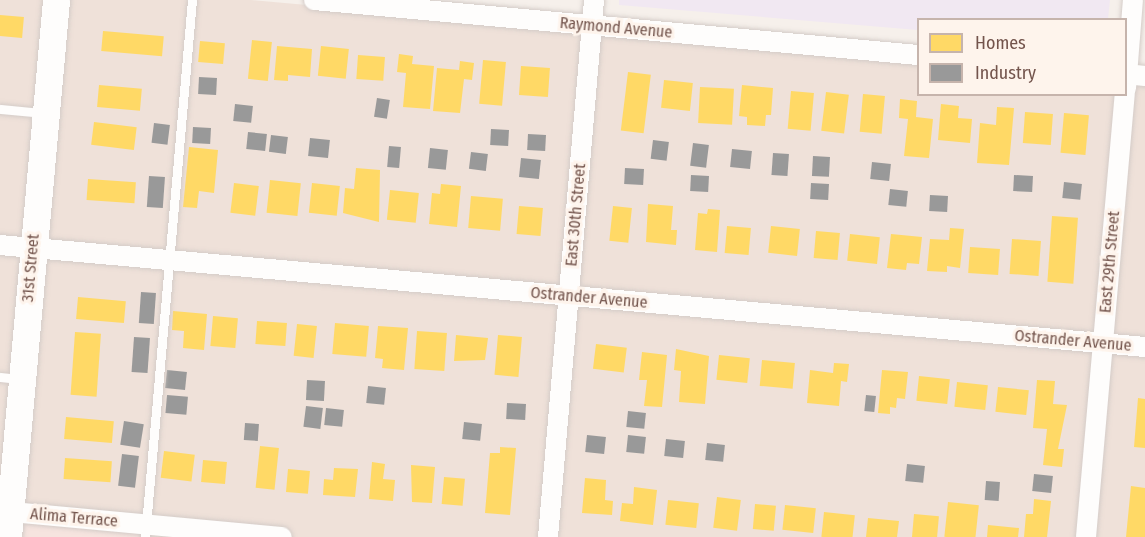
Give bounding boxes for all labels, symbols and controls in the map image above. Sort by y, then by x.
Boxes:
street label: Raymond Avenue [559,14,673,42]
legend [917,18,1127,96]
text: Homes [975,32,1026,54]
text: Industry [975,62,1036,84]
street label: East 30th Street [562,163,590,267]
street label: East 29th Street [1096,210,1124,314]
street label: 31st Street [18,233,44,303]
street label: Ostrander Avenue [530,283,648,313]
street label: Ostrander Avenue [1014,326,1132,356]
street label: Alima Terrace [29,505,119,531]

